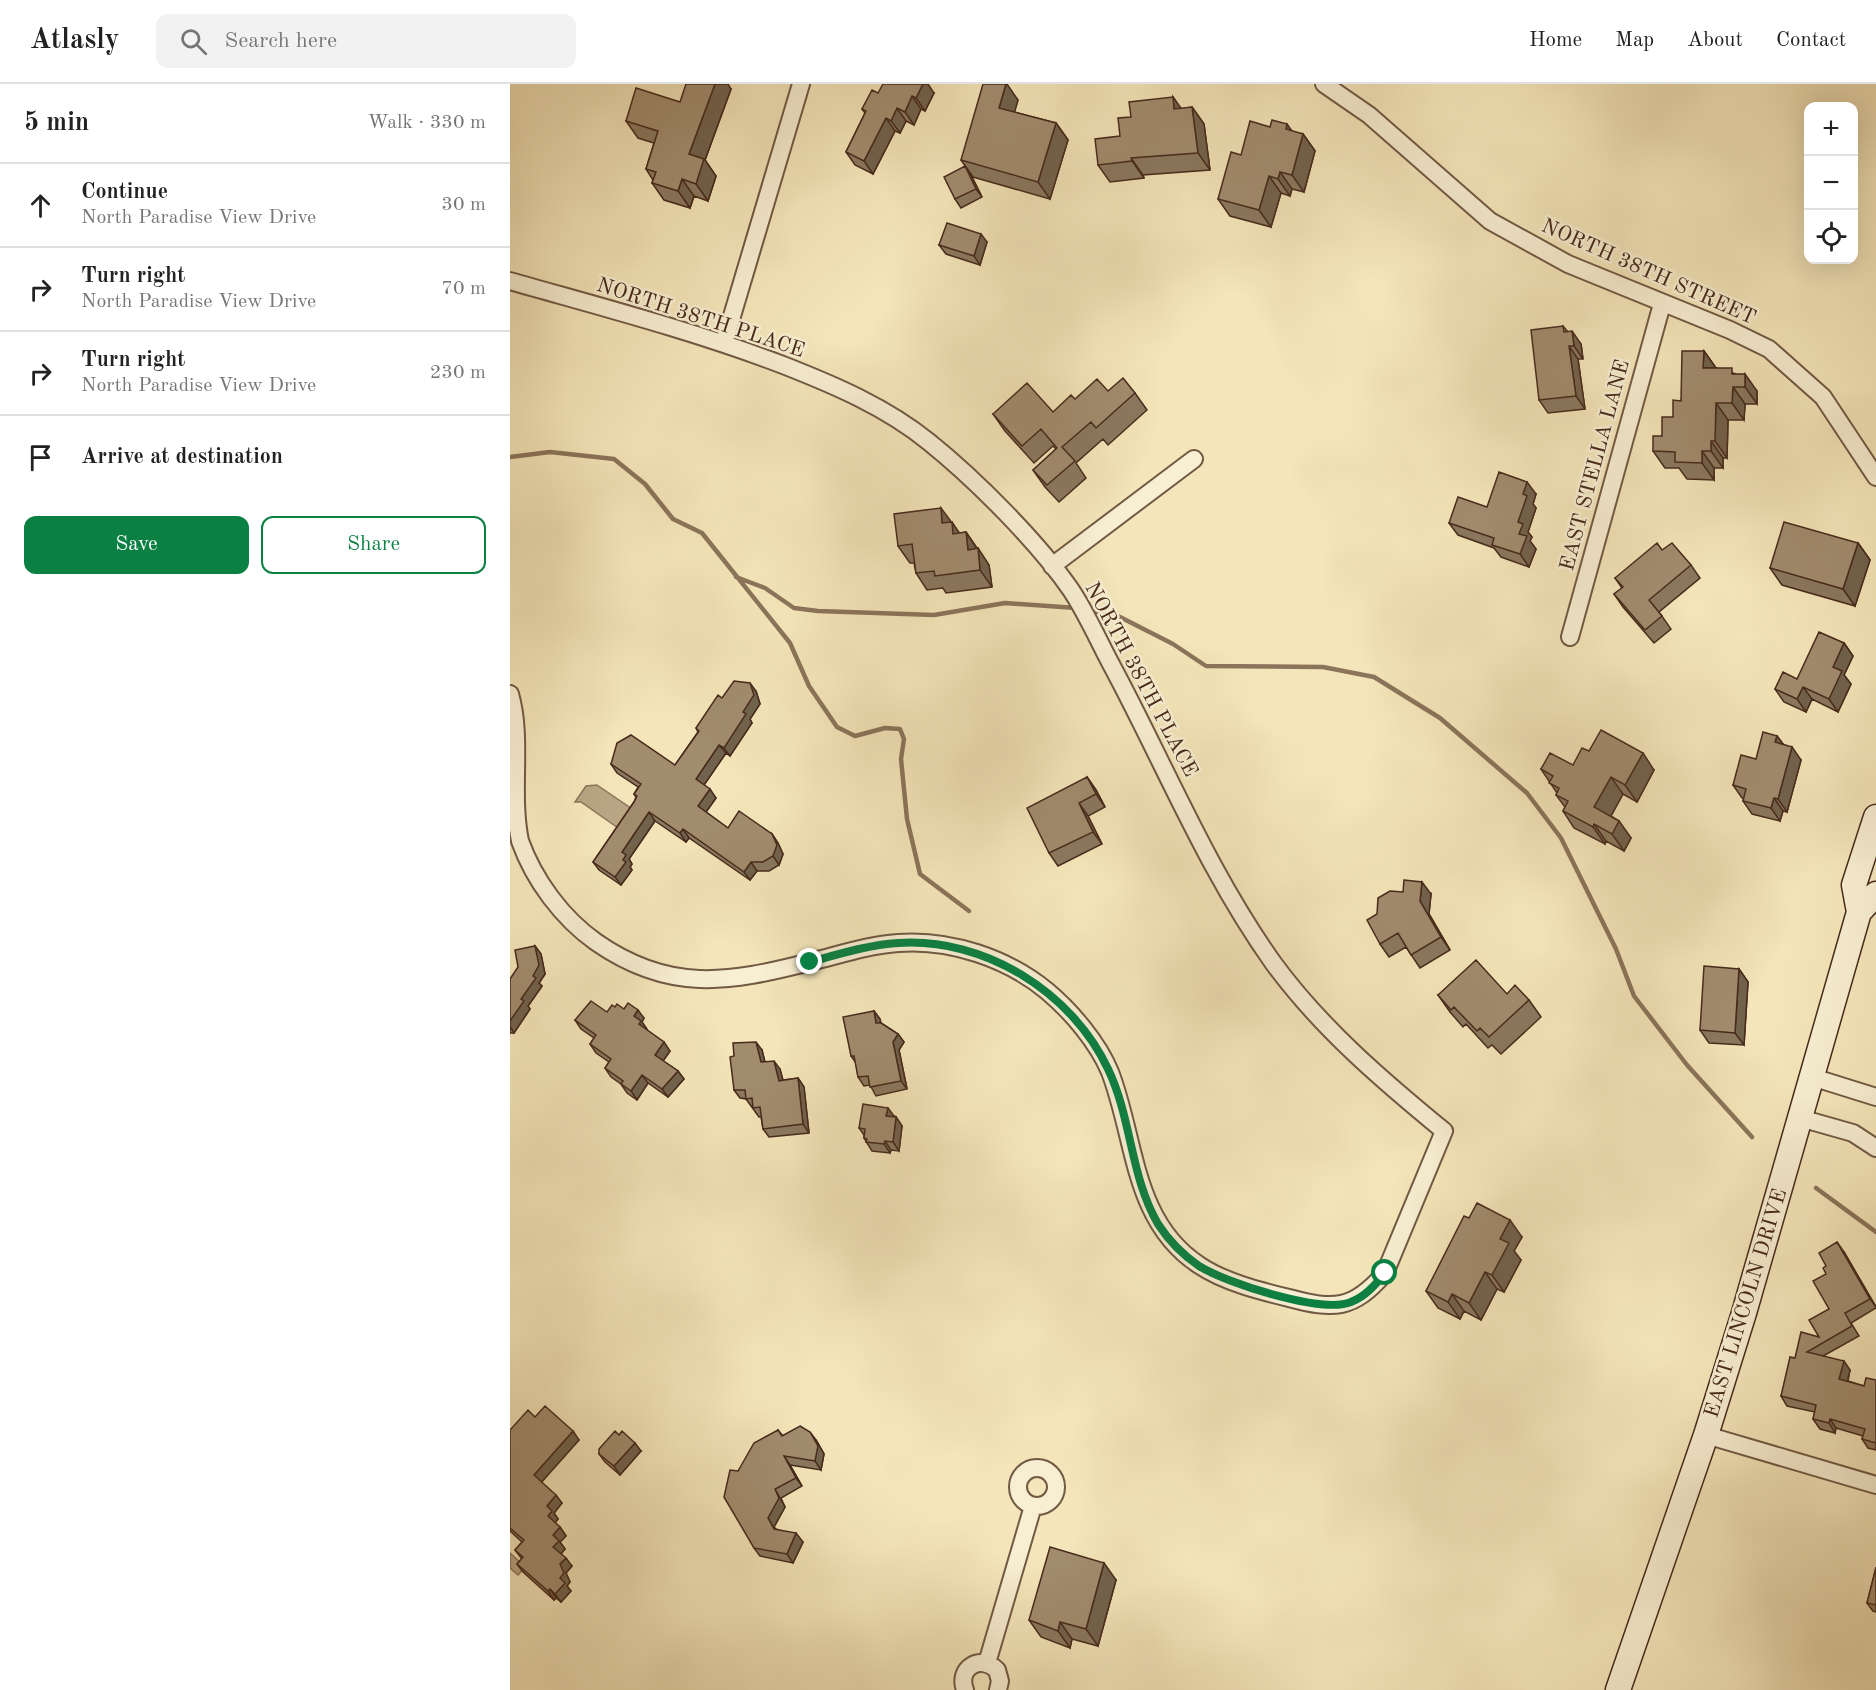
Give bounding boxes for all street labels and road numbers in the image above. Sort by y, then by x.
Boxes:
street label: NORTH 38TH STREET [1538,216,1759,329]
street label: NORTH 38TH PLACE [594,275,807,362]
street label: EAST STELLA LANE [1557,357,1634,573]
street label: NORTH 38TH PLACE [1080,579,1201,780]
street label: EAST LINCOLN DRIVE [1702,1186,1791,1420]

